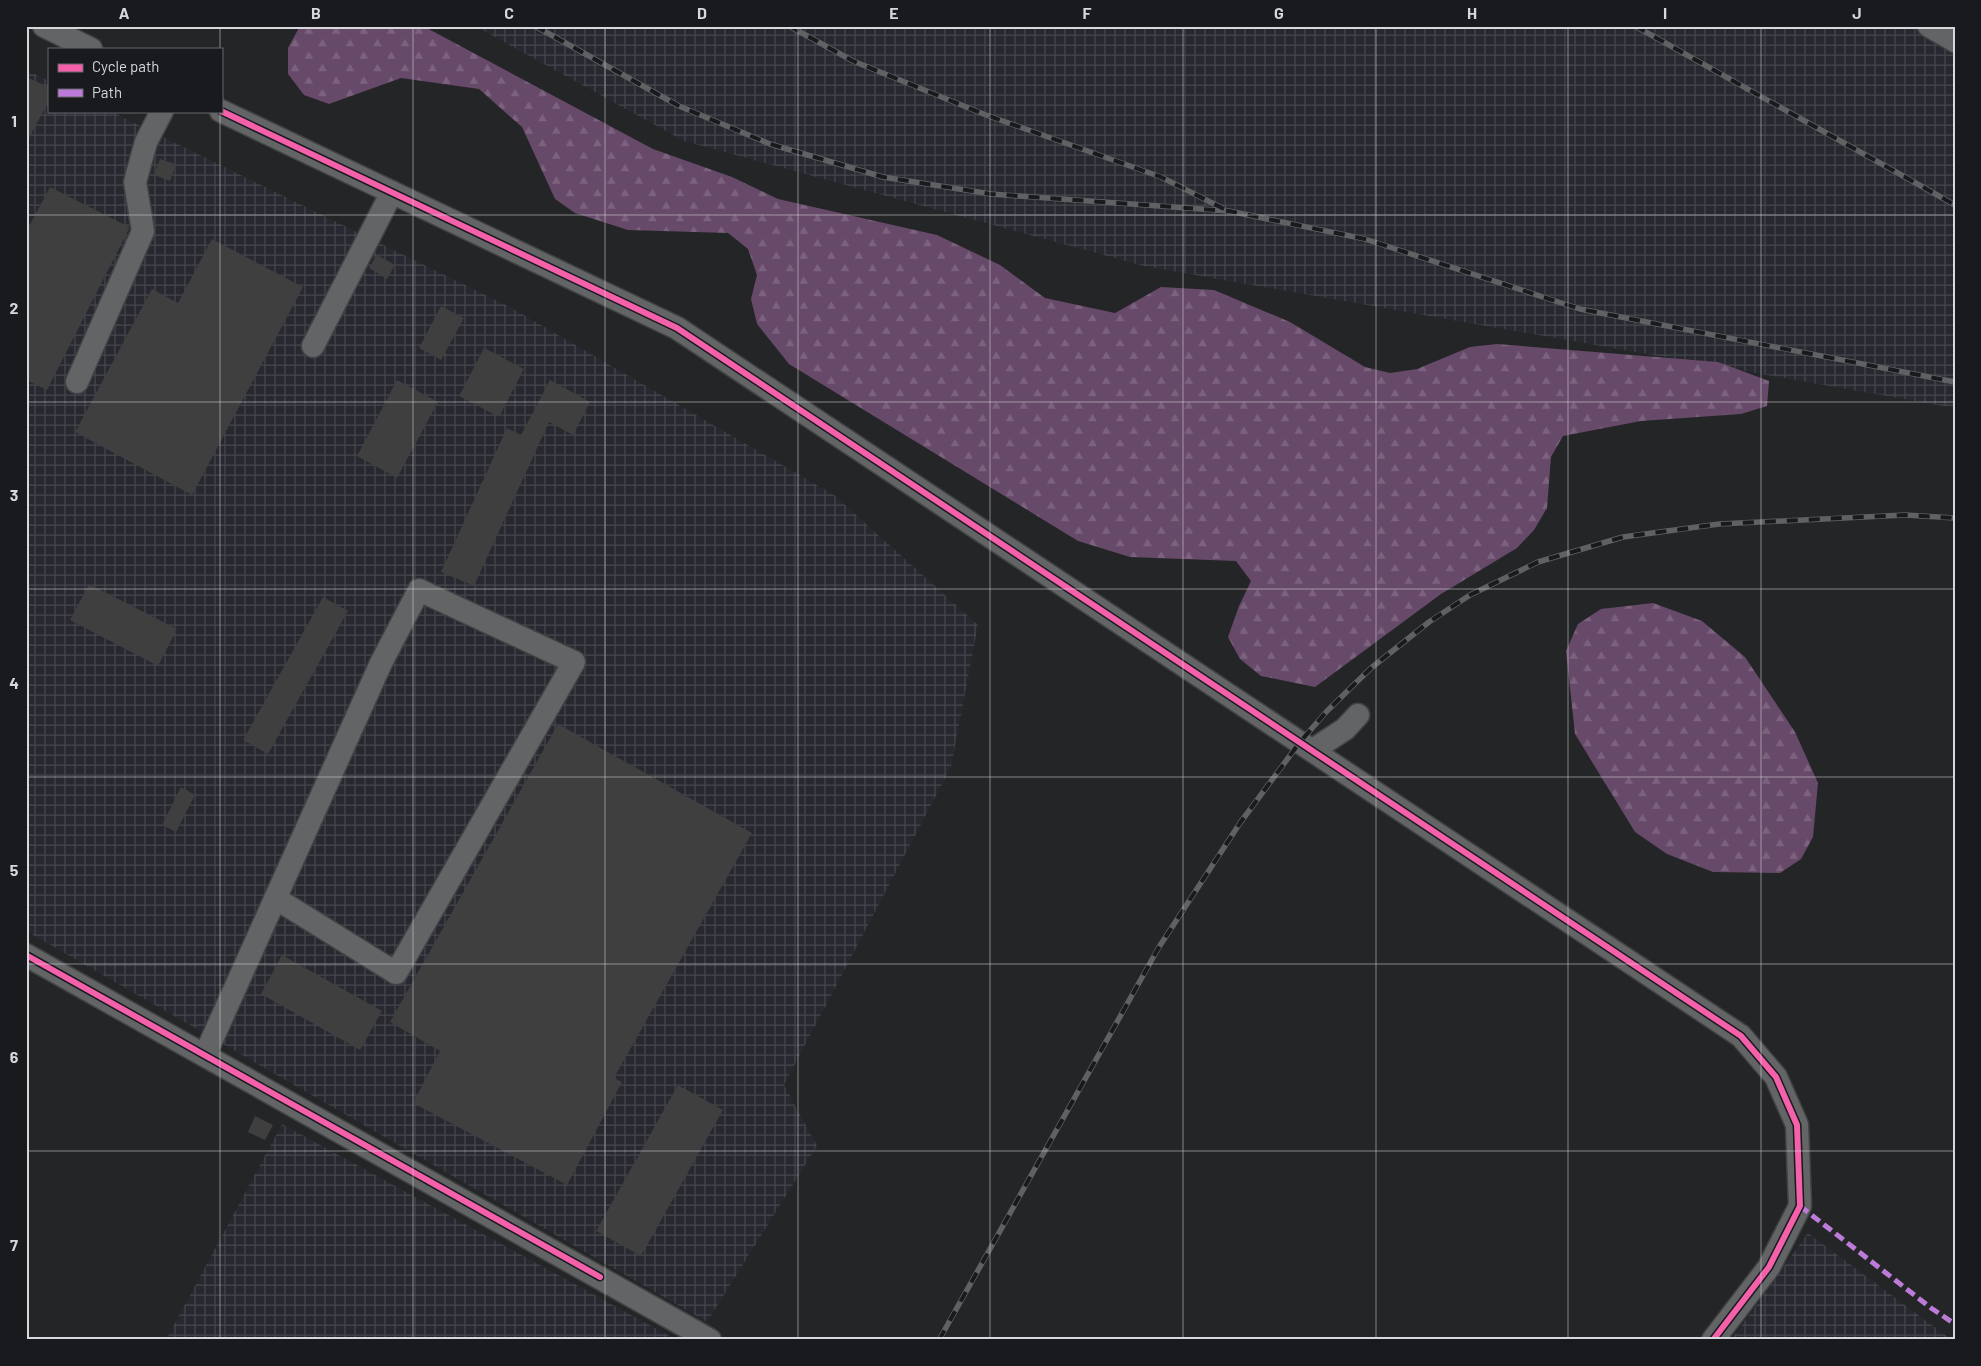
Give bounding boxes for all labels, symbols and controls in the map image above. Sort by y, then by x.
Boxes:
text: A [119,3,130,22]
text: B [311,3,321,22]
text: C [504,3,514,22]
text: D [697,3,707,22]
text: E [889,3,899,22]
text: F [1083,3,1092,22]
text: G [1274,3,1284,22]
text: H [1467,3,1477,22]
text: I [1663,3,1667,22]
text: J [1852,3,1862,22]
legend [48,48,222,112]
text: Cycle path [92,57,159,75]
text: Path [92,83,122,101]
text: 1 [11,111,17,130]
text: 2 [10,298,19,317]
text: 3 [10,485,18,504]
text: 4 [9,673,19,692]
text: 5 [10,860,19,879]
text: 6 [10,1047,19,1066]
text: 7 [10,1235,18,1254]

